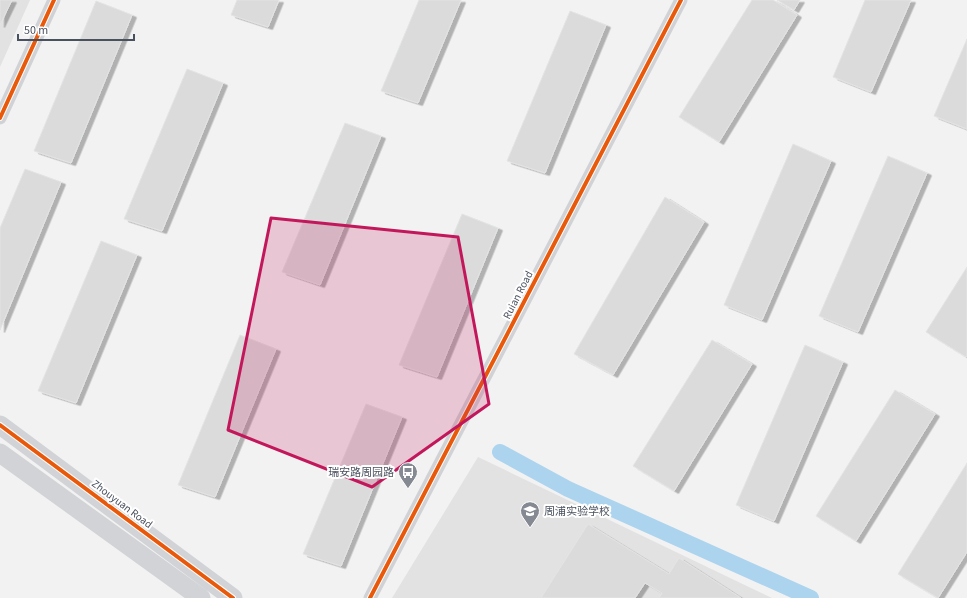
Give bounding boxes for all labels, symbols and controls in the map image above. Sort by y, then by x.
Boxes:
scale bar [18,16,134,42]
text: 50 m [24,22,48,39]
street label: Ruian Road [499,268,537,322]
bus stop icon: 瑞安路周园路 [397,461,419,489]
place label: 瑞安路周园路 [328,465,394,480]
street label: Zhouyuan Road [89,476,155,532]
school or university icon: 周浦实验学校 [519,500,541,528]
place label: 周浦实验学校 [544,504,610,519]

